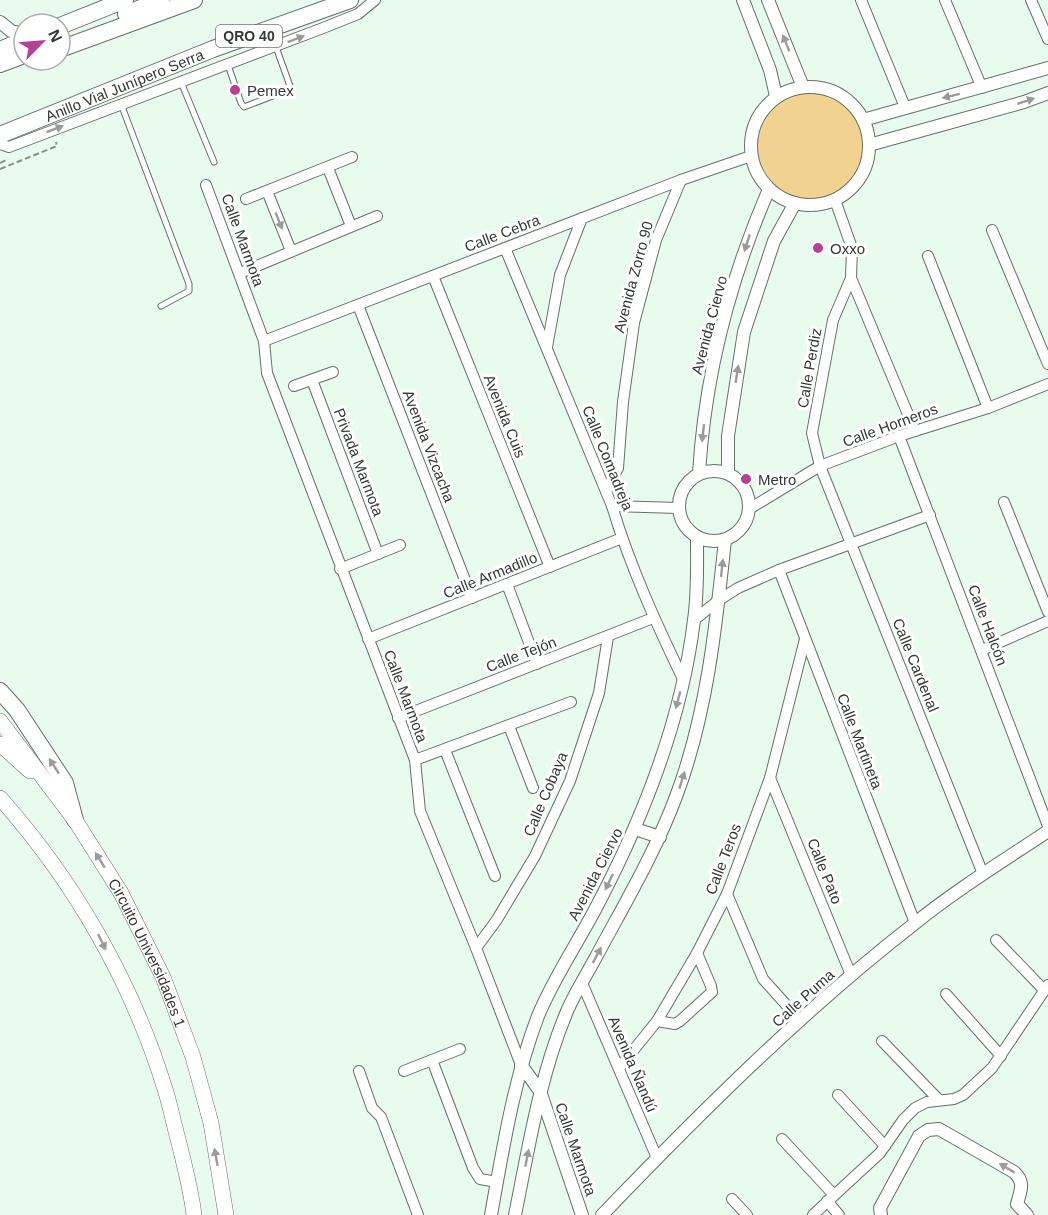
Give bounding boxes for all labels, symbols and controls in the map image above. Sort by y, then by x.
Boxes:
north arrow [12,12,72,72]
road number: QRO 40 [216,25,282,47]
text: N [45,27,65,45]
one-way arrow [287,34,305,43]
one-way arrow [780,34,790,52]
street label: Anillo Vial Junípero Serra [43,45,206,124]
place label: Pemex [247,82,294,99]
marker: Pemex [228,83,242,97]
one-way arrow [942,91,961,101]
one-way arrow [1017,95,1035,105]
one-way arrow [46,124,64,134]
street label: Calle Marmota [218,191,268,289]
street label: Calle Cebra [462,211,543,255]
one-way arrow [275,212,284,230]
street label: Avenida Zorro 90 [610,219,656,335]
one-way arrow [742,234,751,252]
place label: Oxxo [830,240,865,257]
marker: Oxxo [811,241,825,255]
street label: Avenida Ciervo [688,274,730,376]
street label: Calle Perdiz [794,327,824,409]
one-way arrow [733,364,742,383]
street label: Avenida Cuis [481,372,529,460]
street label: Avenida Vizcacha [400,388,458,505]
street label: Calle Horneros [840,400,940,450]
street label: Calle Comadreja [579,403,637,514]
street label: Privada Marmota [331,406,388,519]
one-way arrow [698,423,708,442]
place label: Metro [758,471,796,488]
marker: Metro [739,472,753,486]
street label: Calle Armadillo [440,548,540,602]
one-way arrow [718,558,727,577]
street label: Calle Halcón [965,582,1011,668]
street label: Calle Cardenal [890,616,942,714]
street label: Calle Tejón [483,633,559,675]
street label: Calle Marmota [381,647,432,745]
one-way arrow [672,691,682,709]
street label: Calle Martineta [834,691,886,792]
street label: Calle Cobaya [520,749,571,839]
one-way arrow [48,759,60,775]
one-way arrow [678,771,687,789]
street label: Calle Teros [702,821,744,897]
street label: Avenida Ciervo [564,825,626,923]
street label: Calle Pato [804,836,846,906]
one-way arrow [95,852,106,869]
one-way arrow [604,874,614,891]
street label: Circuito Universidades 1 [105,875,190,1030]
one-way arrow [97,933,106,950]
one-way arrow [592,946,602,963]
street label: Calle Puma [768,965,838,1030]
street label: Avenida Ñandú [605,1014,661,1114]
street label: Calle Marmota [552,1100,600,1198]
one-way arrow [212,1148,221,1167]
one-way arrow [523,1148,532,1167]
one-way arrow [998,1163,1015,1173]

